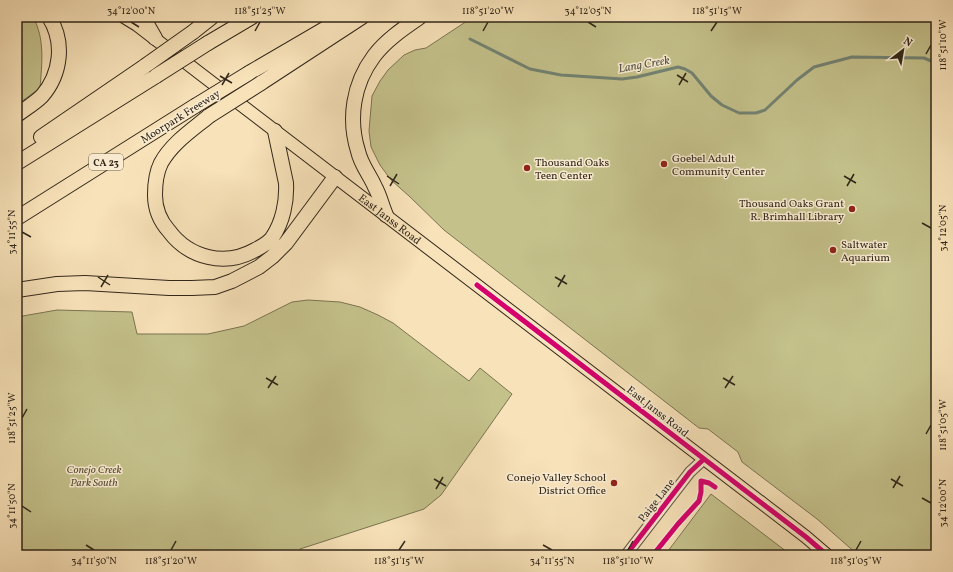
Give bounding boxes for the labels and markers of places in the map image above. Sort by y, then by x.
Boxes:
place label: Goebel Adult Community Center [672,152,765,180]
place label: Thousand Oaks Teen Center [535,156,609,184]
marker: Goebel Adult Community Center [659,159,669,169]
marker: Thousand Oaks Teen Center [522,163,532,173]
place label: Thousand Oaks Grant R. Brimhall Library [739,197,844,225]
marker: Thousand Oaks Grant R. Brimhall Library [847,204,857,214]
place label: Saltwater Aquarium [841,238,890,266]
marker: Saltwater Aquarium [828,245,838,255]
place label: Conejo Valley School District Office [507,471,606,499]
marker: Conejo Valley School District Office [609,478,619,488]

